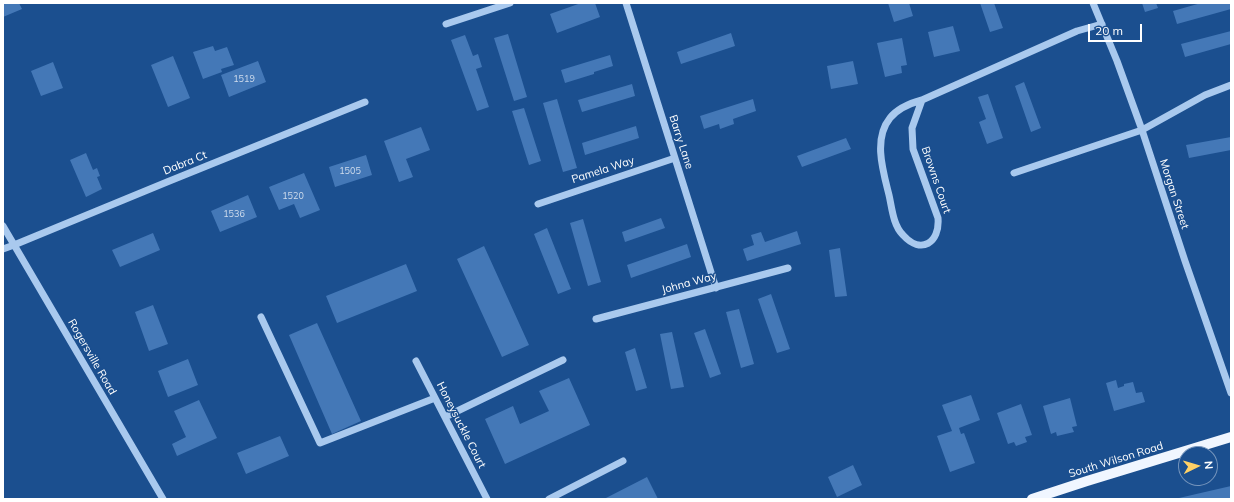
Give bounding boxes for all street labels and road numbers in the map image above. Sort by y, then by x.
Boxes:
street label: Barry Lane [666,113,696,171]
street label: Browns Court [918,145,954,215]
street label: Dabra Ct [161,148,209,178]
street label: Pamela Way [570,154,636,186]
street label: Morgan Street [1157,157,1191,231]
street label: Johna Way [660,269,718,297]
street label: Rogersville Road [65,317,119,397]
street label: Honeysuckle Court [434,380,488,470]
street label: South Wilson Road [1067,439,1165,481]

